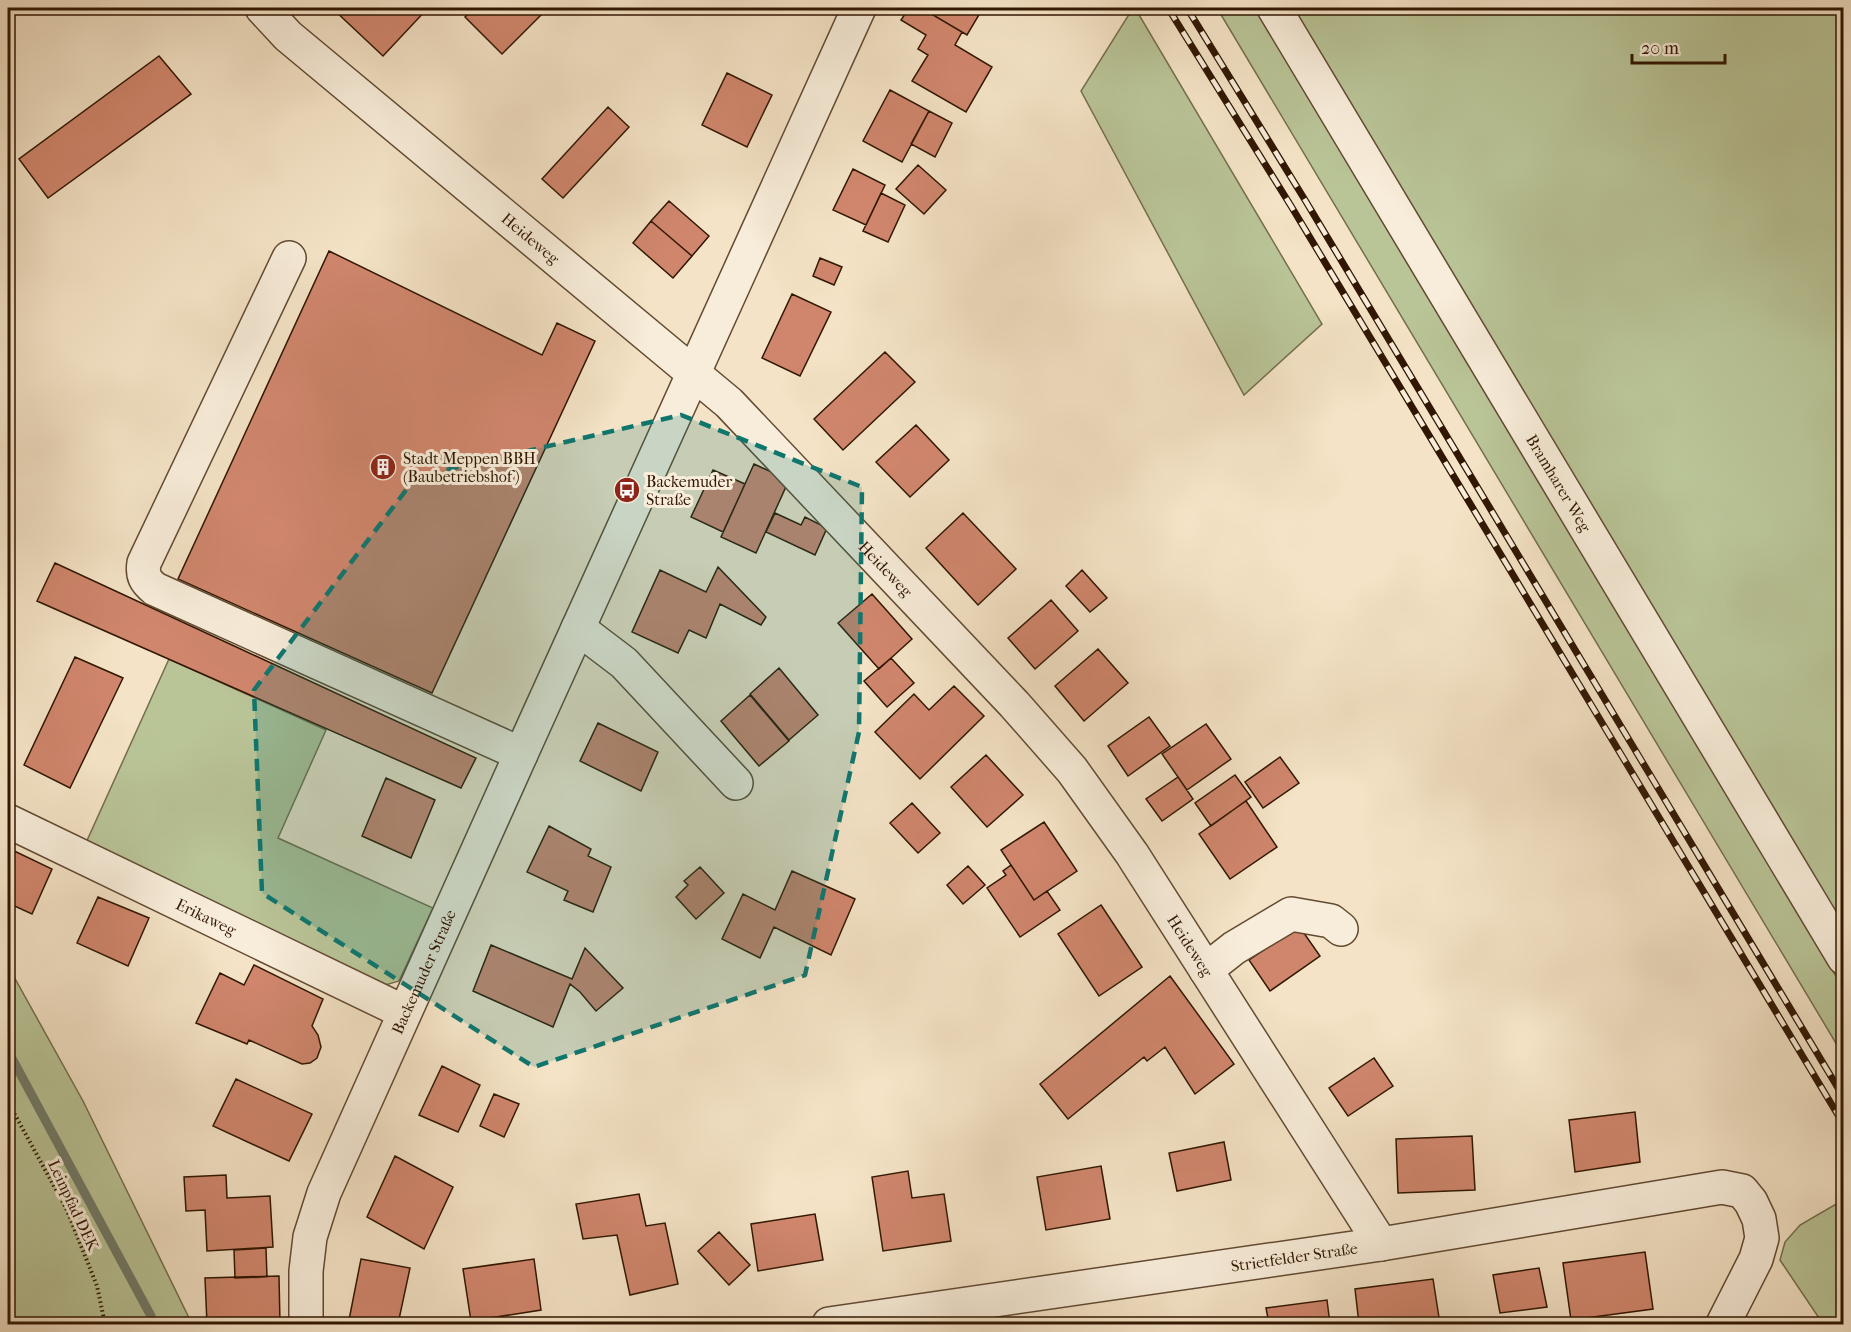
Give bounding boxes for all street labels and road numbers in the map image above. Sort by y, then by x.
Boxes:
street label: Heideweg [498,209,564,268]
street label: Bramharer Weg [1522,431,1595,536]
street label: Heideweg [855,537,917,601]
street label: Erikaweg [173,894,240,940]
street label: Backemuder Straße [388,906,460,1037]
street label: Heideweg [1163,911,1217,980]
street label: Leinpfad DEK [44,1157,104,1255]
street label: Strietfelder Straße [1229,1238,1359,1276]

